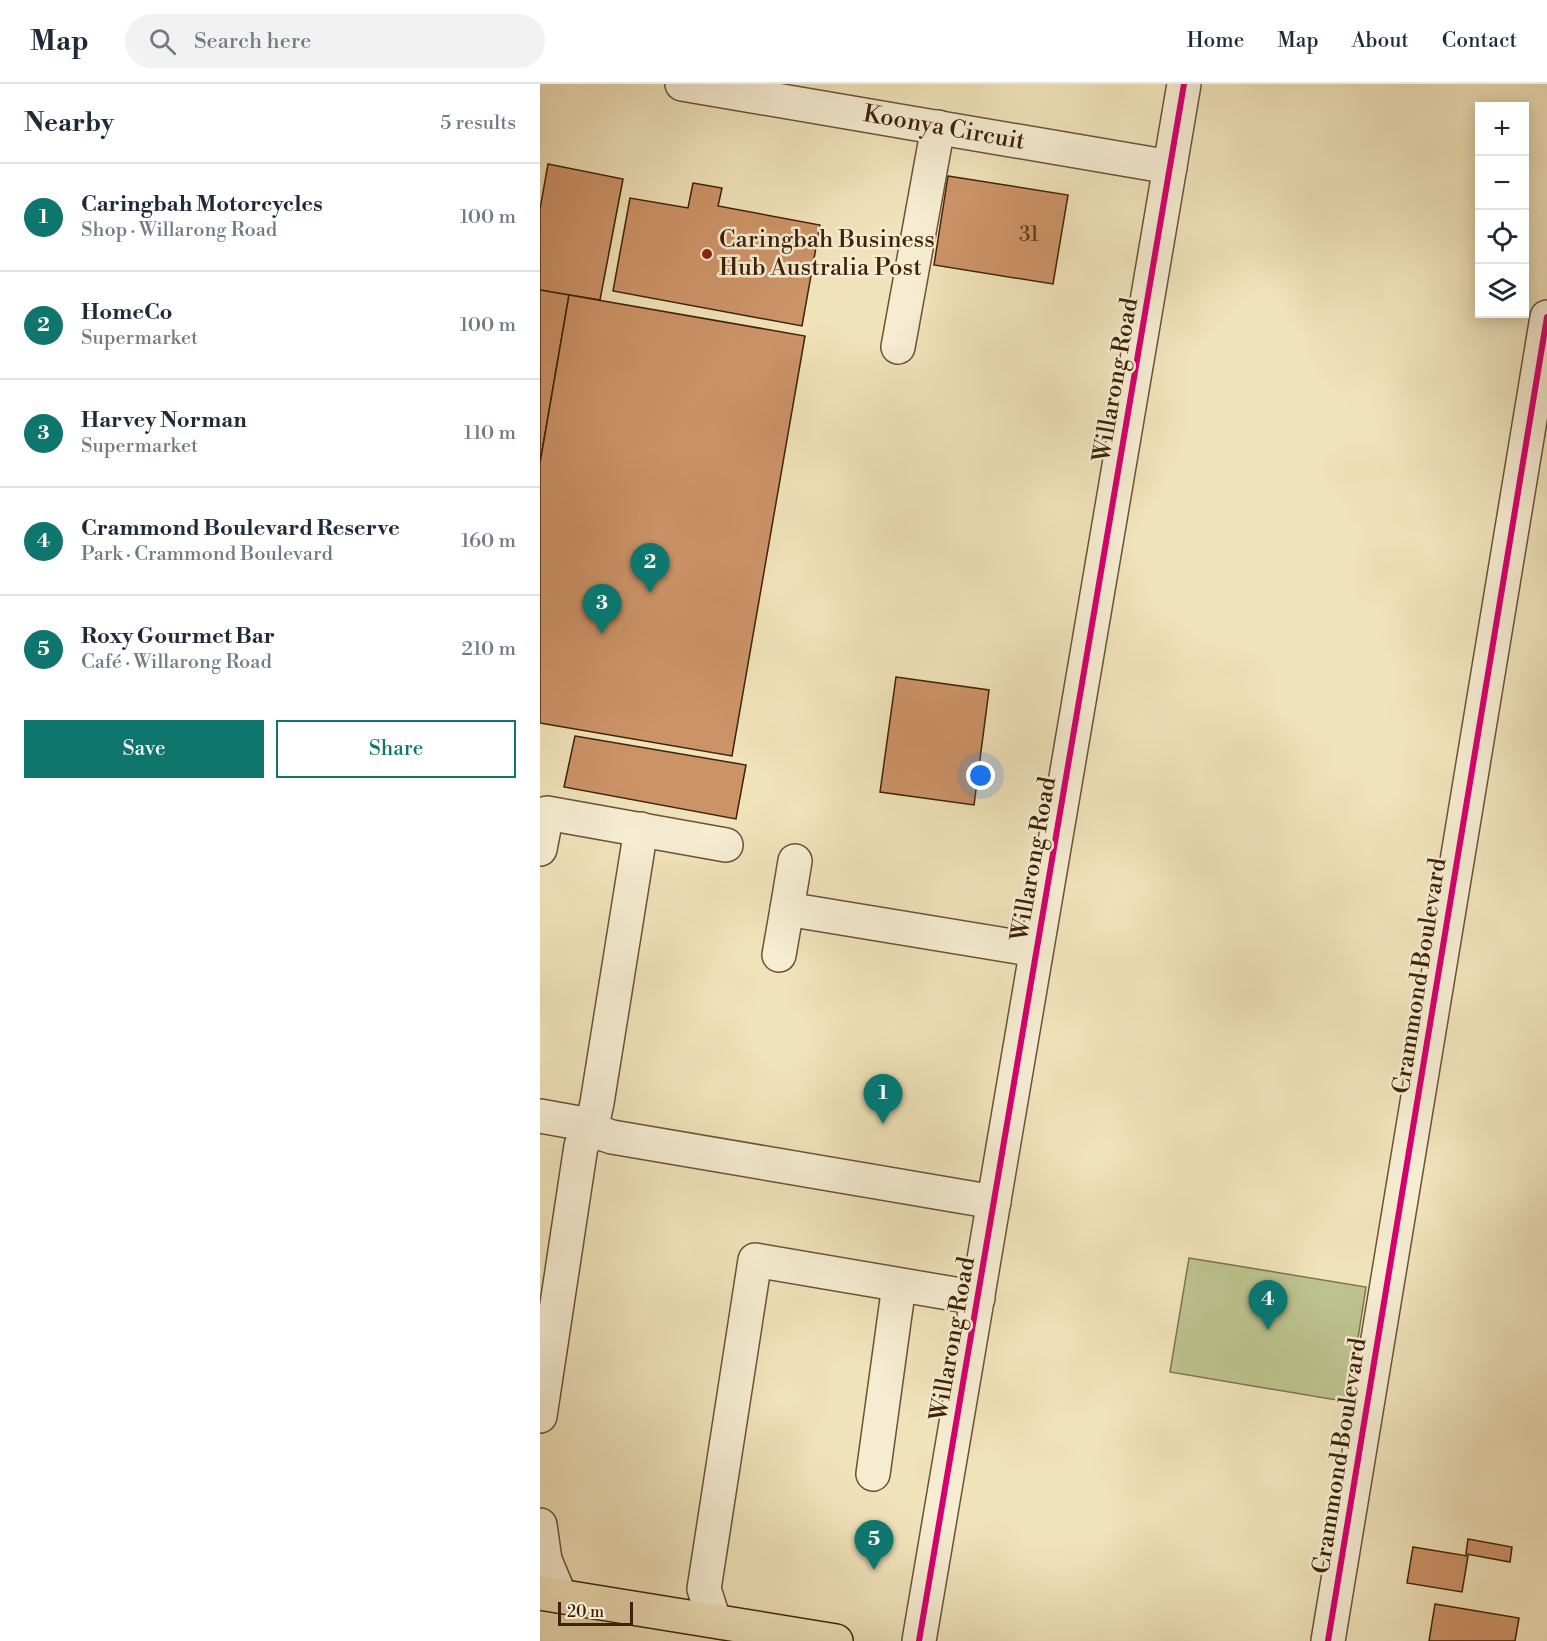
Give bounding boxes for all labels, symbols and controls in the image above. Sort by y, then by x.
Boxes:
search box [125,14,545,68]
text: Map [30,24,89,59]
icon: search [146,25,179,58]
text: Search here [194,28,311,55]
text: Home [1187,28,1244,54]
text: Map [1277,28,1319,54]
text: About [1352,28,1409,54]
text: Contact [1442,28,1517,54]
street label: Koonya Circuit [861,99,1028,157]
map controls [1475,102,1529,318]
button: + [1475,102,1529,156]
text: Nearby [24,107,114,139]
text: 5 results [440,111,516,136]
button: − [1475,156,1529,210]
text: Caringbah Motorcycles [81,191,323,218]
text: 1 [39,205,48,230]
text: 100 m [460,205,516,230]
button: locate [1475,210,1529,264]
text: Shop · Willarong Road [81,218,277,243]
house number: 31 [1019,222,1039,248]
place label: Caringbah Business Hub Australia Post [719,225,935,283]
marker: Caringbah Business Hub Australia Post [700,247,714,261]
button: layers [1475,264,1529,318]
street label: Willarong Road [1087,295,1145,465]
text: HomeCo [81,299,173,326]
text: 2 [37,313,50,338]
text: 100 m [460,313,516,338]
text: Supermarket [81,326,198,351]
text: Harvey Norman [81,407,247,434]
text: 3 [37,421,50,446]
text: 110 m [464,421,516,446]
text: Supermarket [81,434,198,459]
text: Crammond Boulevard Reserve [81,515,400,542]
text: 4 [37,529,50,554]
text: 160 m [461,529,516,554]
text: Park · Crammond Boulevard [81,542,333,567]
pin: 2 [630,544,670,593]
pin: 3 [582,584,622,634]
text: Roxy Gourmet Bar [81,623,275,650]
text: 5 [37,637,50,662]
text: 210 m [461,637,516,662]
text: Café · Willarong Road [81,650,272,675]
button: Save [24,720,264,778]
button: Share [276,720,516,778]
your location [966,761,995,790]
street label: Willarong Road [1005,774,1063,944]
street label: Crammond Boulevard [1387,856,1454,1096]
pin: 1 [864,1074,902,1124]
street label: Willarong Road [924,1254,982,1424]
pin: 4 [1248,1280,1288,1330]
street label: Crammond Boulevard [1307,1336,1374,1576]
pin: 5 [854,1520,894,1570]
scale bar [558,1599,633,1626]
text: 20 m [567,1602,604,1622]

